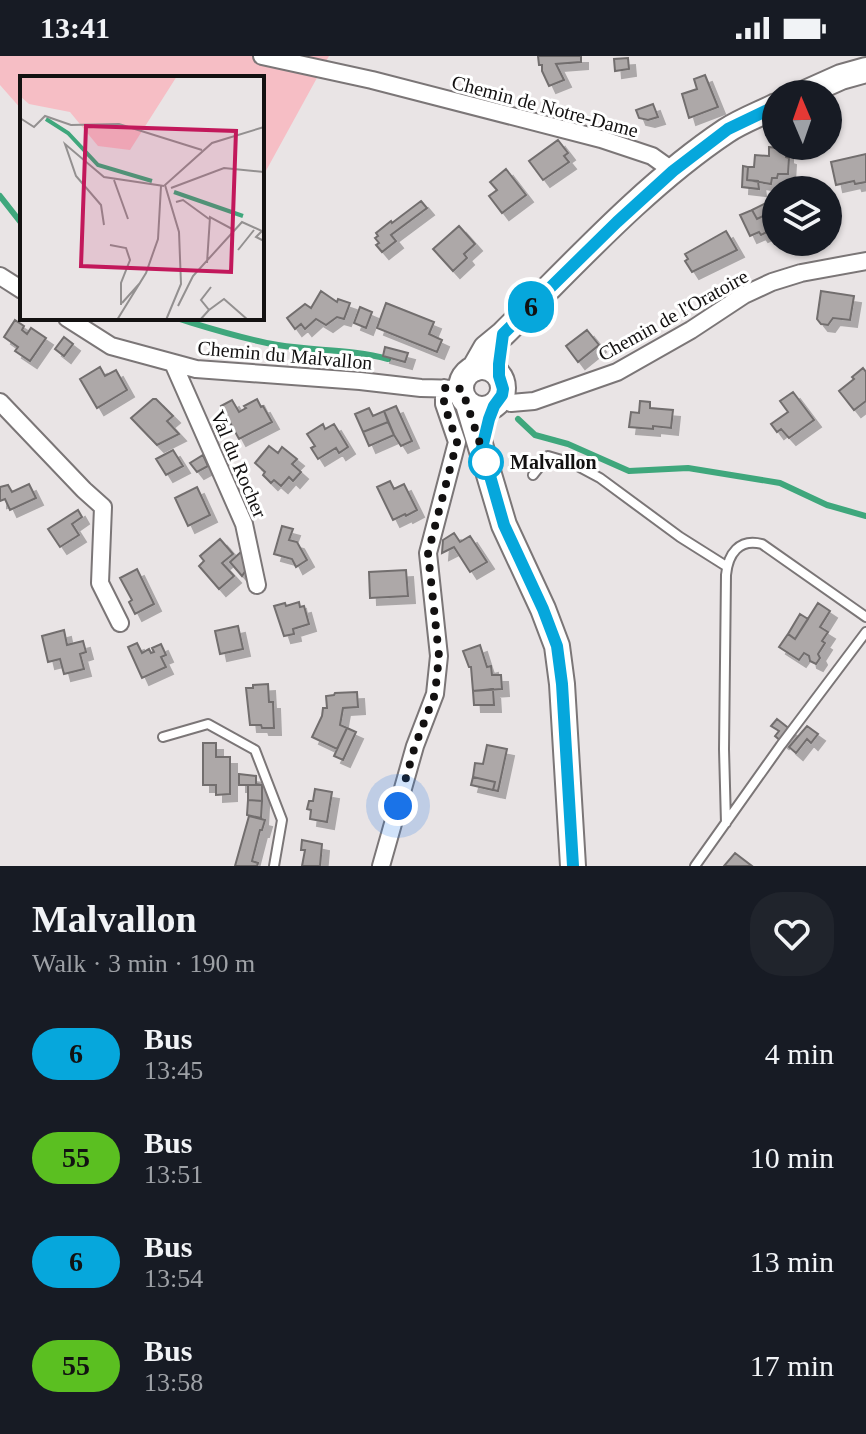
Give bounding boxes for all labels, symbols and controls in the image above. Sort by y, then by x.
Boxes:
text: 13:41 [40,11,110,44]
street label: Chemin de Notre-Dame [449,71,641,142]
inset map [20,76,264,320]
north arrow [762,80,842,160]
map controls [762,80,842,256]
button: layers [762,176,842,256]
street label: Chemin de l'Oratoire [594,265,752,365]
line badge: 6 [505,281,557,333]
text: 6 [524,291,538,322]
street label: Chemin du Malvallon [197,336,373,374]
street label: Val du Rocher [207,407,272,521]
marker: Malvallon [469,445,503,479]
place label: Malvallon [510,451,597,473]
your location [378,786,418,826]
button: heart [750,892,834,976]
text: Malvallon [32,898,197,940]
text: Walk · 3 min · 190 m [32,949,255,978]
text: Bus [144,1022,192,1055]
text: 4 min [765,1037,834,1070]
text: 6 [69,1038,83,1069]
text: 13:45 [144,1056,203,1085]
text: Bus [144,1126,192,1159]
text: 10 min [750,1141,834,1174]
text: 55 [62,1142,90,1173]
text: 13:51 [144,1160,203,1189]
text: Bus [144,1230,192,1263]
text: 13 min [750,1245,834,1278]
text: 6 [69,1246,83,1277]
text: 13:54 [144,1264,203,1293]
text: Bus [144,1334,192,1367]
text: 17 min [750,1349,834,1382]
text: 55 [62,1350,90,1381]
text: 13:58 [144,1368,203,1397]

